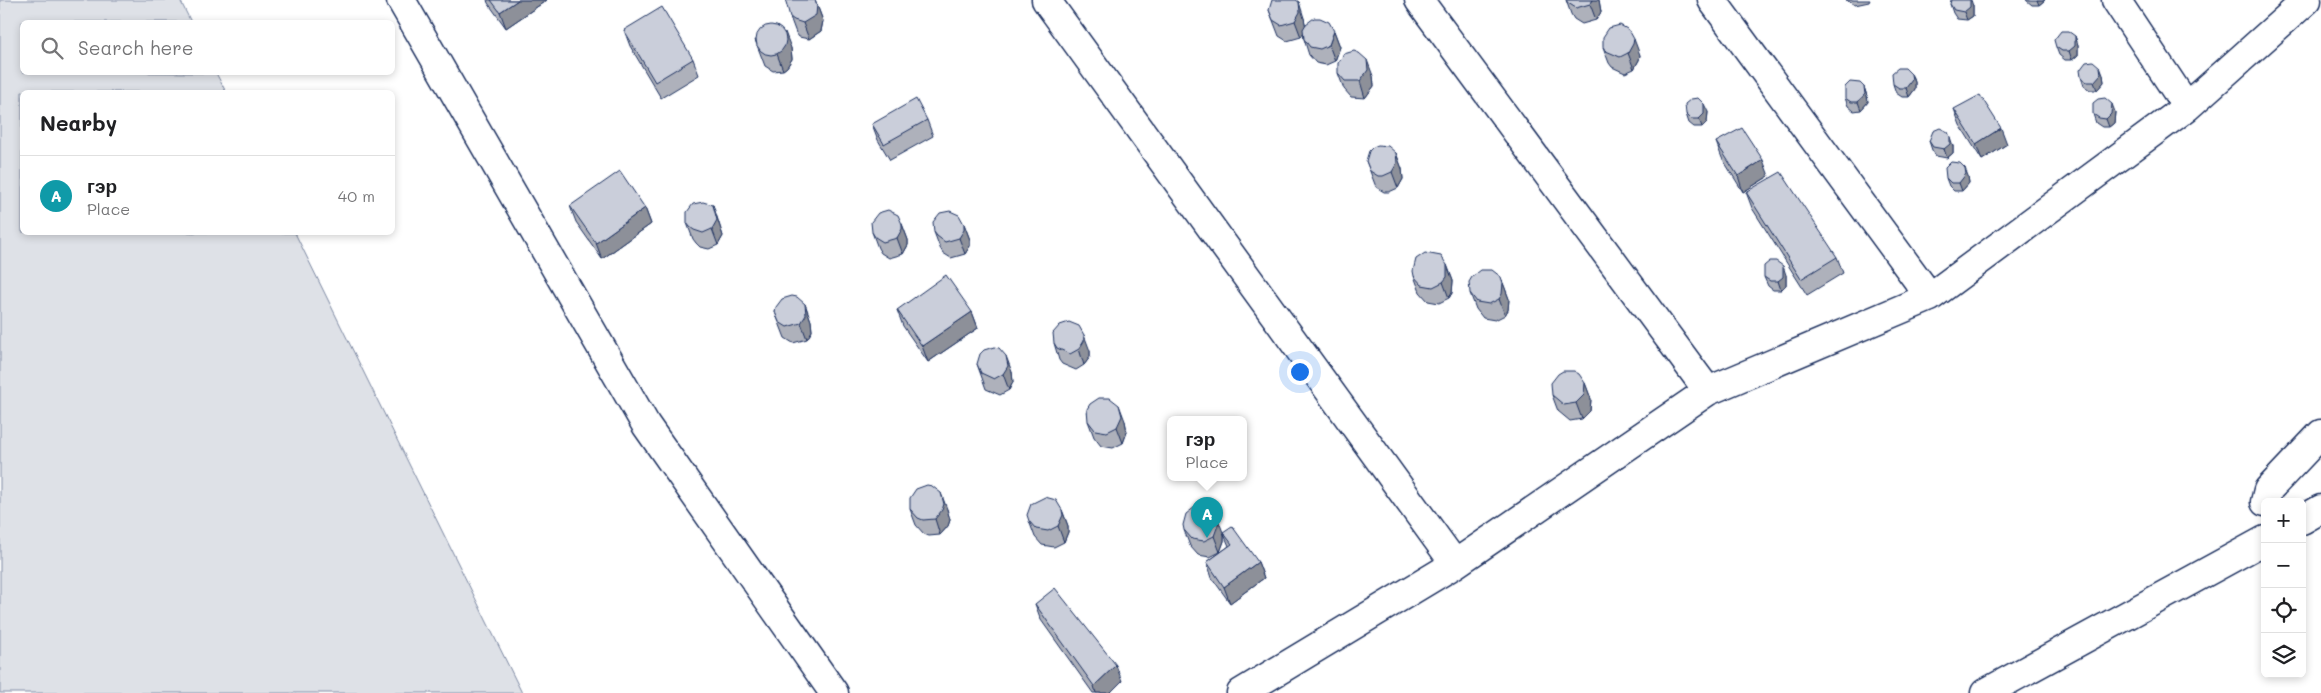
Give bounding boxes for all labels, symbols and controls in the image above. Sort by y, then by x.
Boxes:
search box [20,20,395,75]
icon: search [38,34,66,62]
text: Search here [78,35,194,60]
text: Nearby [40,109,117,136]
text: гэр [87,173,117,198]
text: A [50,185,62,206]
text: 40 m [338,185,375,206]
text: Place [87,198,130,219]
your location [1287,359,1313,385]
popup [1167,416,1247,481]
text: гэр [1185,426,1215,451]
text: Place [1185,451,1229,472]
pin: A [1191,497,1223,538]
map controls [2261,498,2306,678]
button: + [2261,498,2306,543]
button: − [2261,543,2306,588]
button: locate [2261,588,2306,633]
button: layers [2261,633,2306,678]

